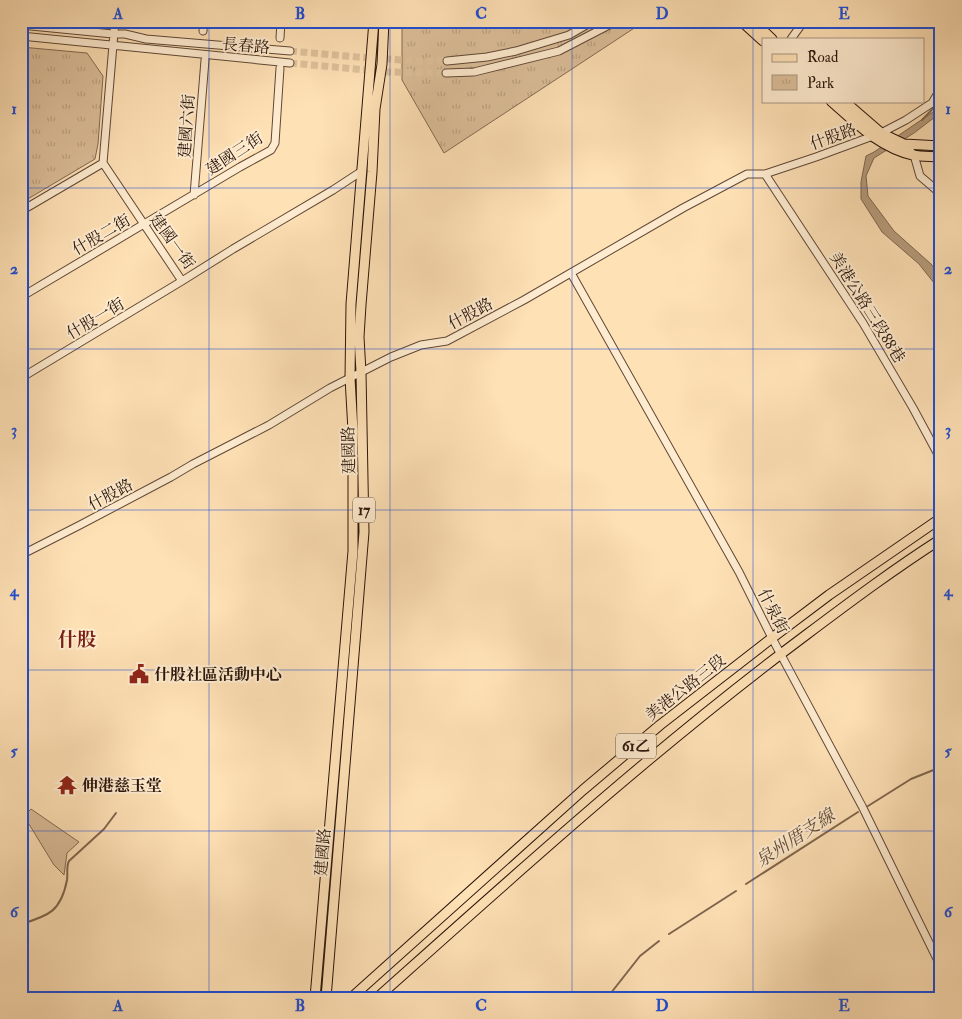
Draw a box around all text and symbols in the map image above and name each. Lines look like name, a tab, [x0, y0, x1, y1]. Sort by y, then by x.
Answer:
text: A	[112, 4, 124, 24]
text: B	[295, 4, 305, 24]
text: C	[475, 4, 487, 24]
text: D	[655, 4, 669, 24]
text: E	[838, 4, 850, 24]
street label: 長春路	[221, 34, 271, 58]
legend	[762, 38, 924, 102]
text: Road	[807, 48, 839, 67]
text: Park	[807, 74, 834, 93]
street label: 建國六街	[175, 93, 199, 159]
text: 1	[11, 99, 17, 119]
text: 1	[945, 99, 951, 119]
street label: 什股路	[807, 119, 859, 155]
street label: 建國三街	[202, 128, 267, 180]
street label: 什股二街	[69, 210, 134, 260]
street label: 建國一街	[145, 210, 199, 273]
street label: 美港公路三段88巷	[825, 248, 909, 367]
text: 2	[10, 259, 18, 279]
text: 2	[944, 259, 952, 279]
street label: 什股一街	[63, 294, 128, 344]
street label: 什股路	[445, 294, 496, 334]
text: 3	[11, 420, 17, 440]
text: 3	[945, 420, 951, 440]
street label: 建國路	[339, 426, 359, 474]
street label: 什股路	[85, 475, 136, 515]
road number: 17	[353, 498, 375, 522]
text: 4	[9, 581, 20, 601]
text: 4	[943, 581, 954, 601]
street label: 什泉街	[753, 586, 793, 637]
district label: 什股	[58, 628, 96, 652]
street label: 美港公路三段	[642, 650, 730, 725]
public building icon: 什股社區活動中心	[128, 663, 150, 685]
place label: 什股社區活動中心	[154, 665, 282, 685]
road number: 61乙	[616, 734, 656, 758]
text: 5	[10, 741, 18, 761]
text: 5	[944, 741, 952, 761]
temple icon: 伸港慈玉堂	[56, 774, 78, 796]
place label: 伸港慈玉堂	[82, 776, 162, 796]
water label: 泉州厝支線	[751, 803, 841, 873]
street label: 建國路	[311, 827, 335, 877]
text: 6	[10, 902, 20, 922]
text: 6	[944, 902, 954, 922]
text: A	[112, 996, 124, 1016]
text: B	[295, 996, 305, 1016]
text: C	[475, 996, 487, 1016]
text: D	[655, 996, 669, 1016]
text: E	[838, 996, 850, 1016]

